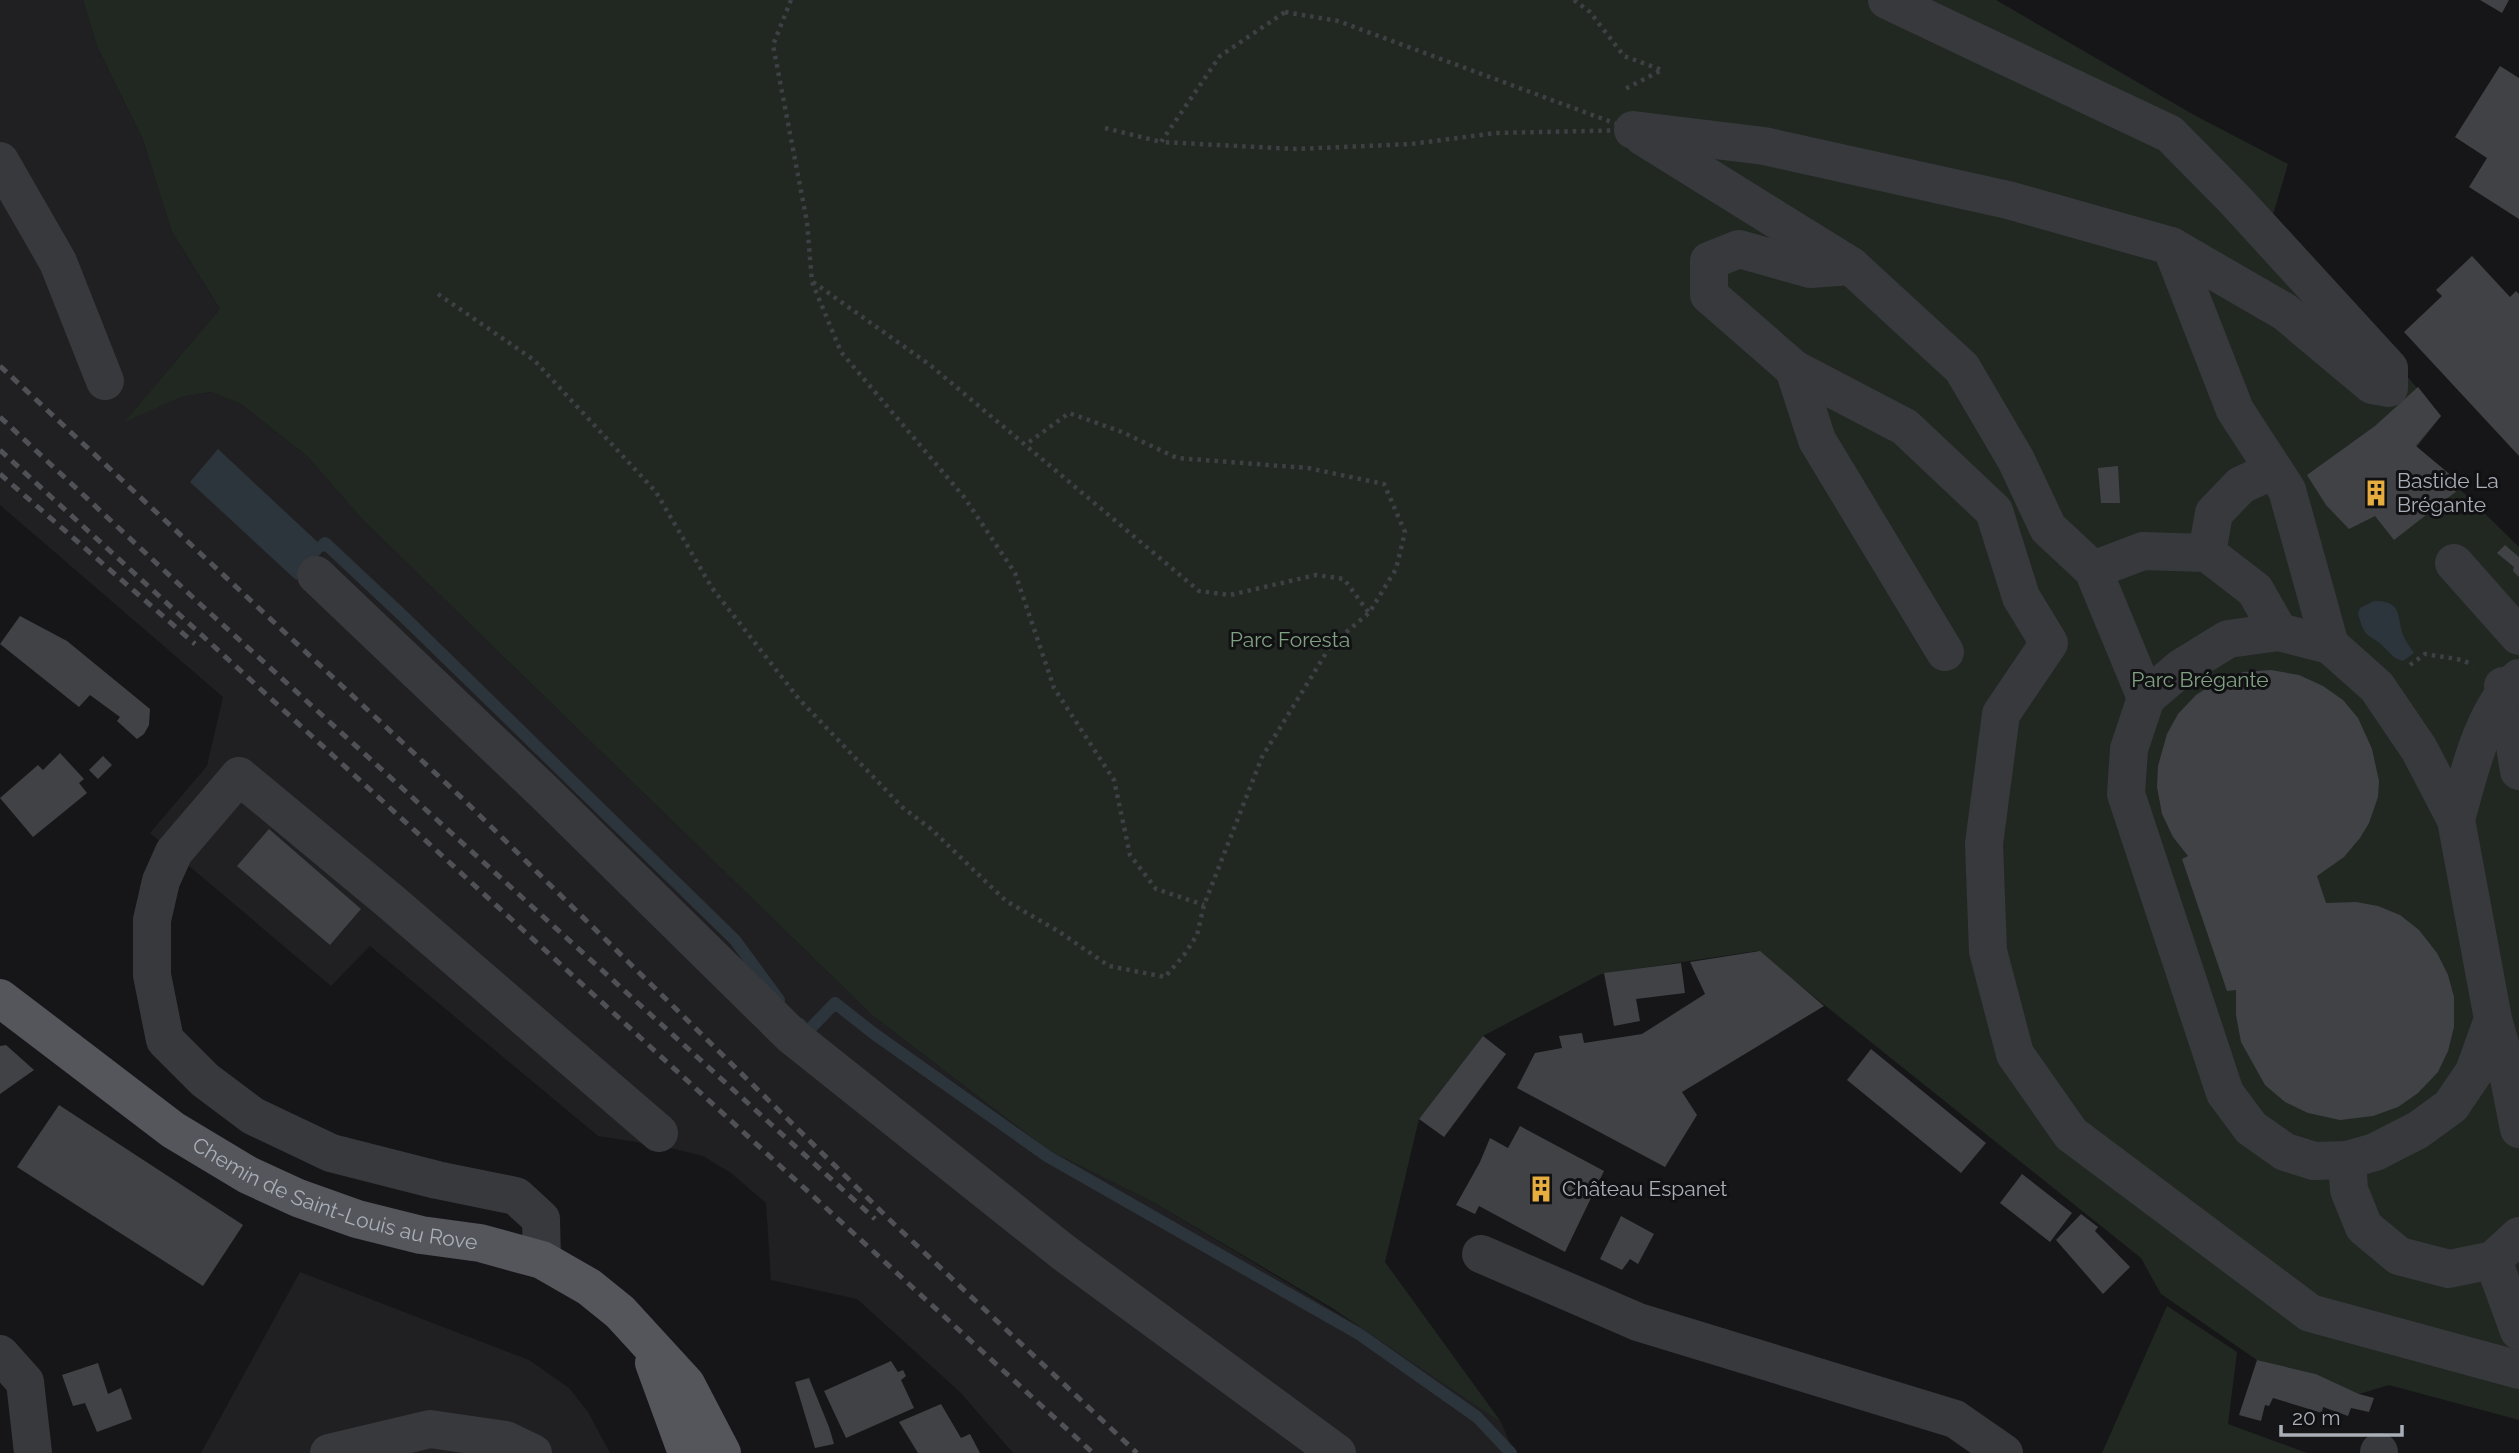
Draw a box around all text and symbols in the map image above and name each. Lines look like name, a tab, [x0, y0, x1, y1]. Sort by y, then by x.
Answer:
place label: Bastide La Brégante	[2397, 468, 2499, 517]
building icon: Bastide La Brégante	[2361, 478, 2391, 508]
park label: Parc Foresta	[1230, 627, 1350, 652]
park label: Parc Brégante	[2131, 667, 2269, 692]
street label: Chemin de Saint-Louis au Rove	[188, 1132, 479, 1255]
building icon: Château Espanet	[1526, 1174, 1556, 1204]
place label: Château Espanet	[1562, 1176, 1727, 1201]
scale bar	[2281, 1394, 2402, 1438]
text: 20 m	[2292, 1405, 2340, 1430]

